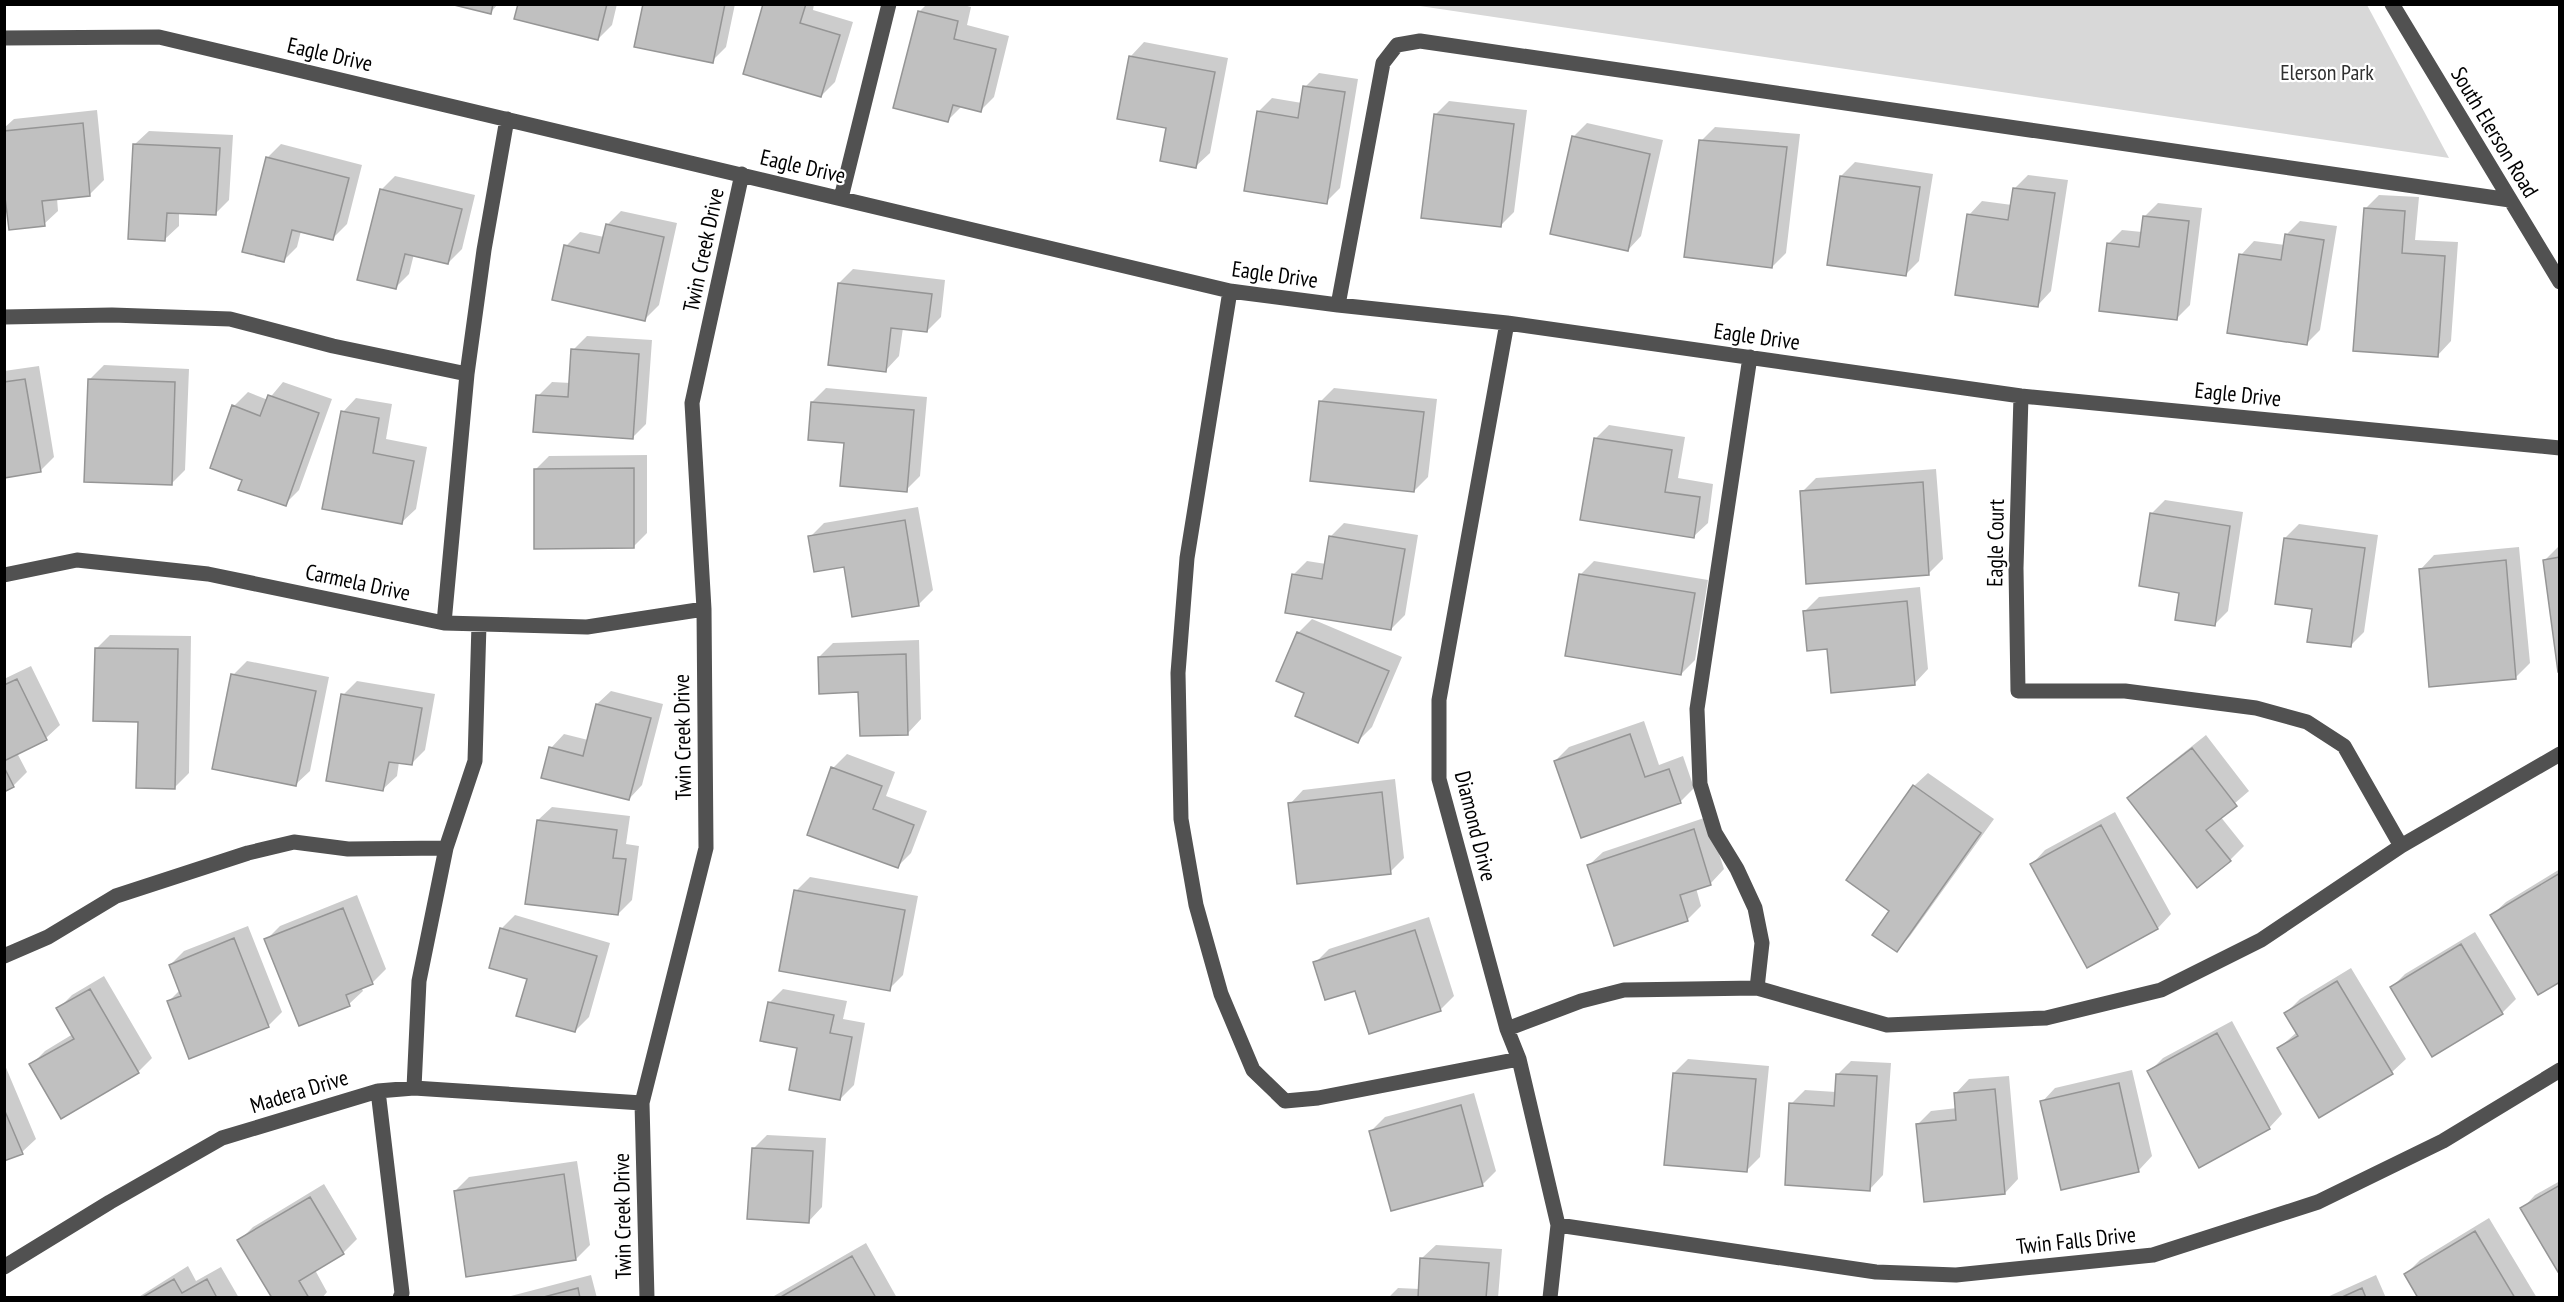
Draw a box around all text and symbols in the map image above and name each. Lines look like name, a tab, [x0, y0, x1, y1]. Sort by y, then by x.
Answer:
street label: Eagle Drive	[285, 31, 375, 77]
park label: Elerson Park	[2280, 58, 2374, 86]
street label: South Elerson Road	[2445, 62, 2545, 202]
street label: Eagle Drive	[758, 143, 848, 189]
street label: Twin Creek Drive	[676, 185, 730, 315]
street label: Eagle Drive	[1230, 254, 1320, 294]
street label: Eagle Drive	[1712, 316, 1802, 356]
street label: Eagle Drive	[2193, 376, 2283, 412]
street label: Eagle Court	[1980, 499, 2010, 587]
street label: Carmela Drive	[303, 557, 413, 607]
street label: Twin Creek Drive	[667, 674, 697, 800]
street label: Diamond Drive	[1449, 768, 1503, 884]
street label: Madera Drive	[247, 1063, 351, 1119]
street label: Twin Creek Drive	[607, 1153, 637, 1279]
street label: Twin Falls Drive	[2015, 1220, 2137, 1260]

